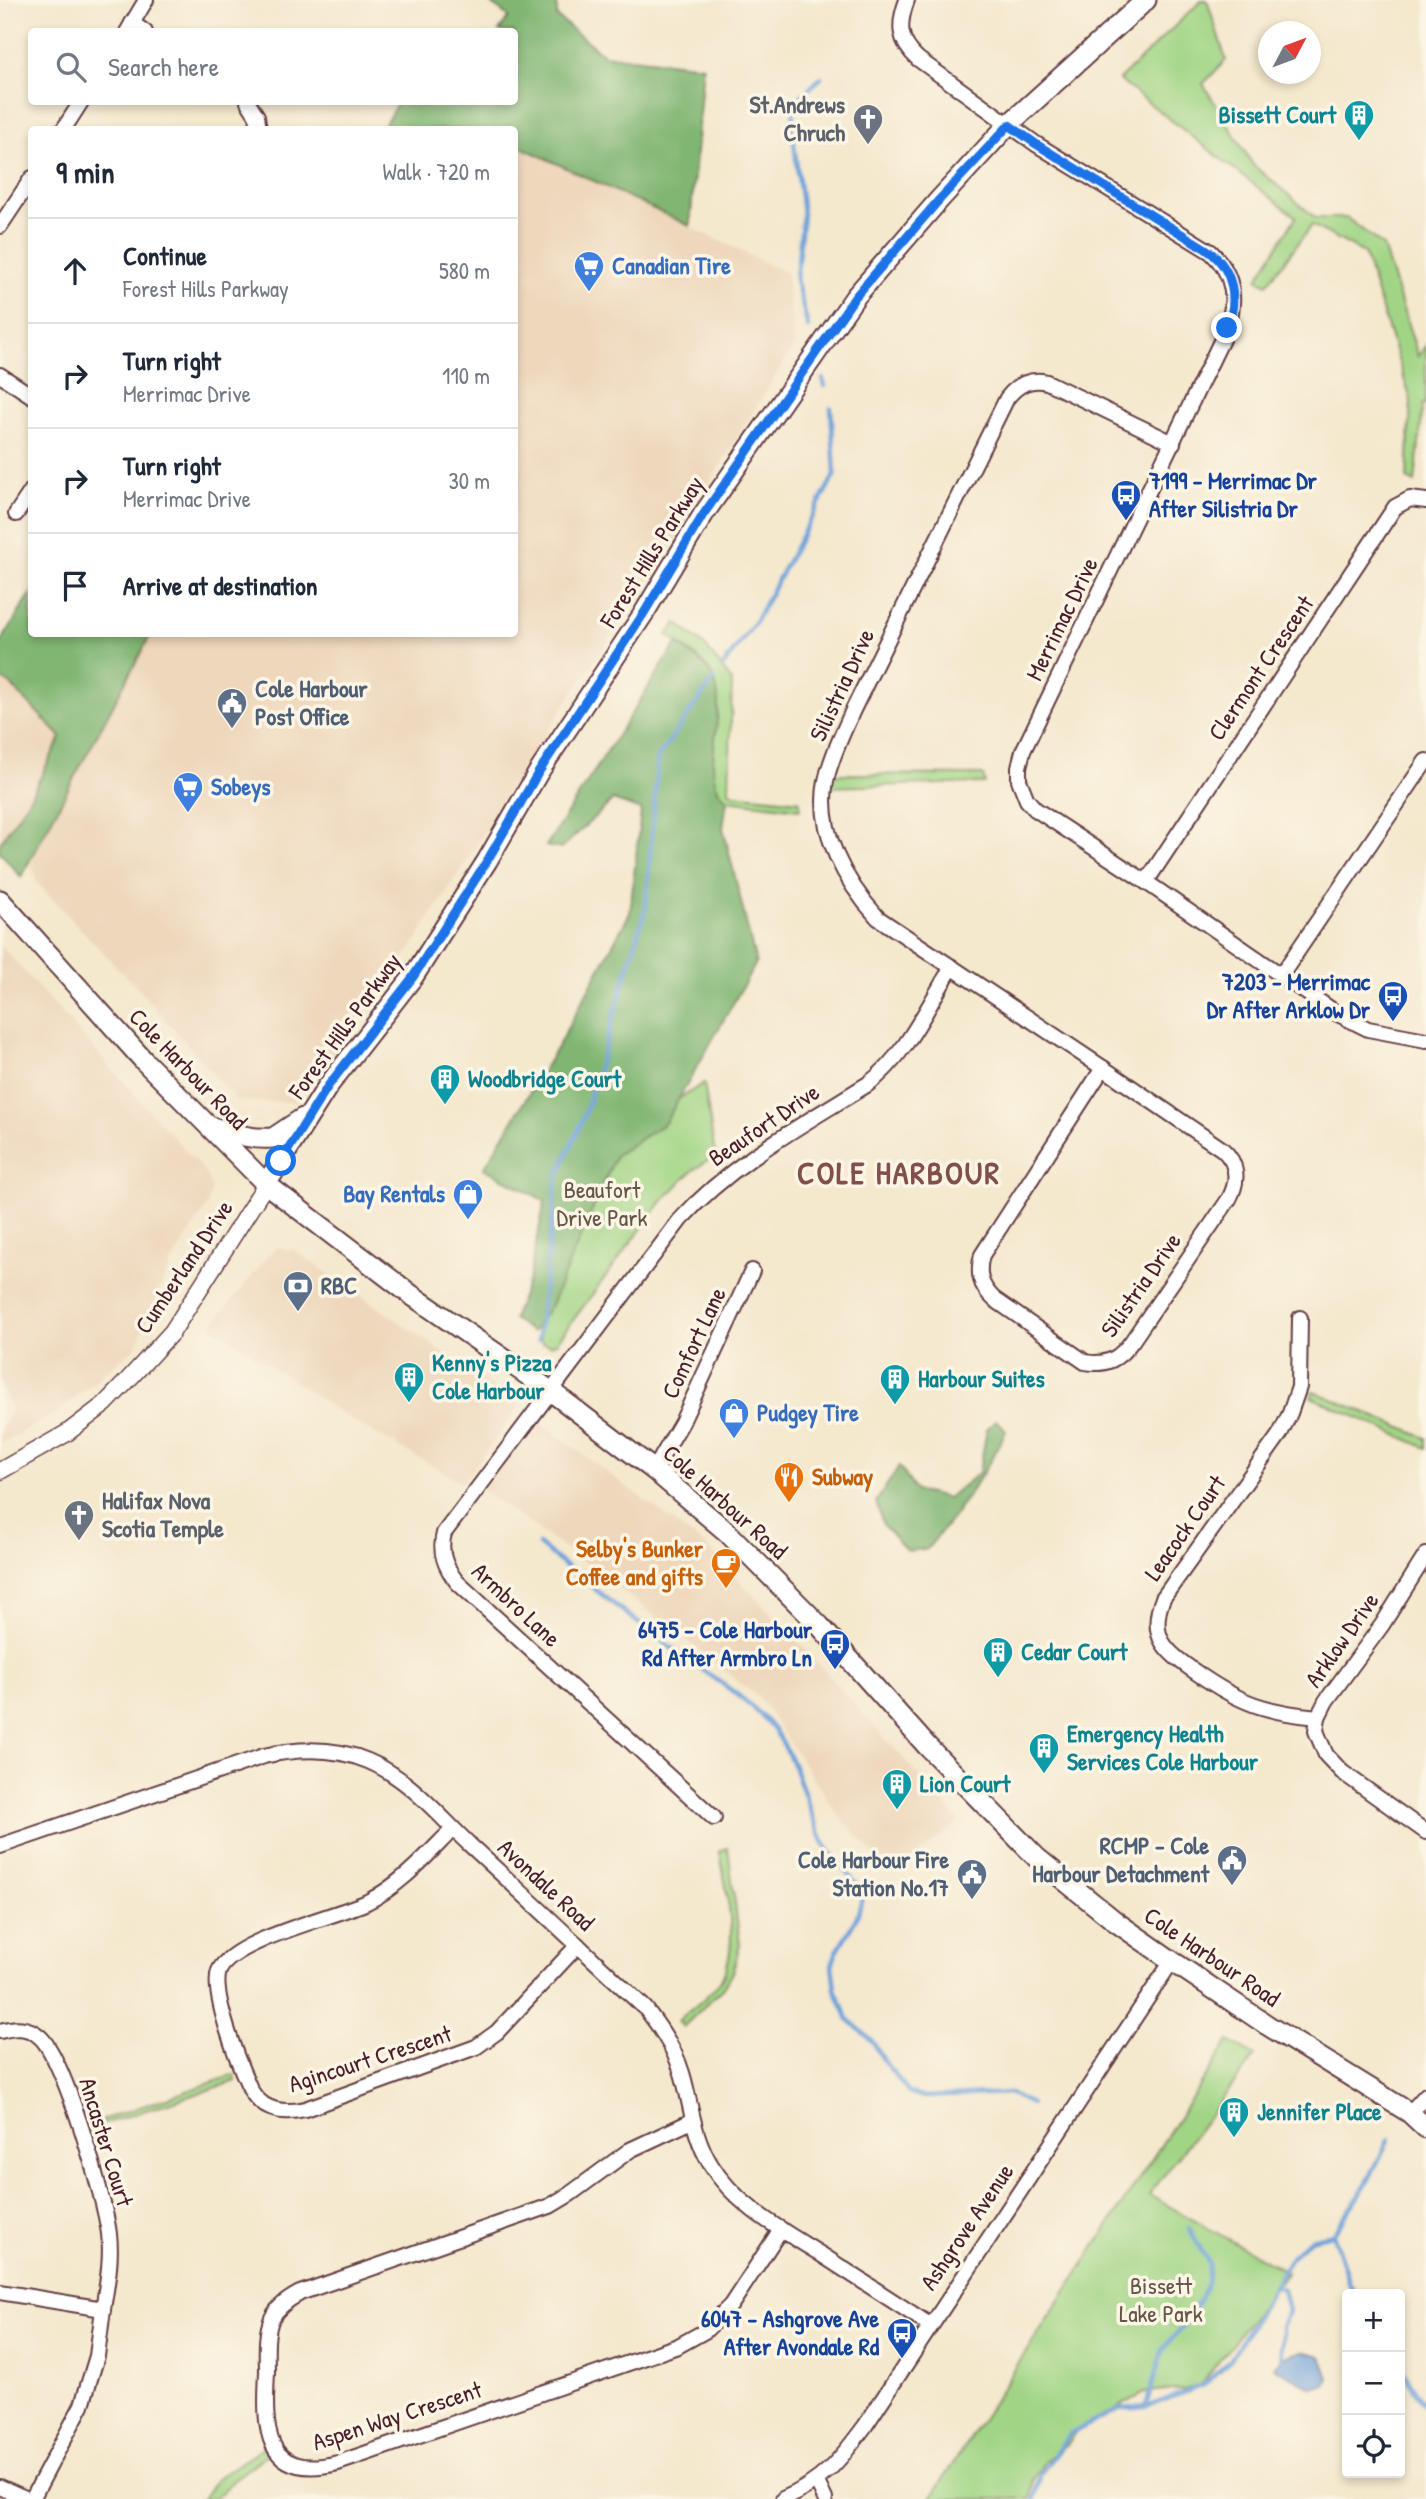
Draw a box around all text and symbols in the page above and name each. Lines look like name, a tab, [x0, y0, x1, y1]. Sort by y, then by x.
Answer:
north arrow	[1258, 21, 1321, 84]
search box	[28, 28, 518, 105]
icon: search	[52, 48, 90, 86]
text: Search here	[108, 49, 219, 84]
place label: St.Andrews Chruch	[750, 88, 845, 148]
place label: Bissett Court	[1218, 98, 1337, 130]
building icon: Bissett Court	[1342, 98, 1376, 142]
church icon: St.Andrews Chruch	[851, 102, 885, 146]
text: 9 min	[56, 152, 115, 192]
text: Walk · 720 m	[383, 156, 490, 187]
text: Continue	[123, 238, 207, 273]
supermarket icon: Canadian Tire	[572, 249, 606, 293]
place label: Canadian Tire	[612, 249, 731, 281]
icon: ahead	[56, 252, 94, 290]
text: 580 m	[439, 255, 490, 286]
text: Forest Hills Parkway	[123, 273, 289, 304]
route end	[1211, 312, 1242, 343]
text: Turn right	[123, 343, 221, 378]
icon: right	[56, 357, 94, 395]
text: 110 m	[442, 360, 490, 391]
text: Merrimac Drive	[123, 378, 251, 409]
text: Turn right	[123, 448, 221, 483]
icon: right	[56, 462, 94, 500]
place label: 7199 - Merrimac Dr After Silistria Dr	[1148, 464, 1318, 524]
text: 30 m	[448, 465, 490, 496]
street label: Forest Hills Parkway	[591, 470, 711, 634]
bus stop icon: 7199 - Merrimac Dr After Silistria Dr	[1109, 478, 1143, 522]
text: Merrimac Drive	[123, 483, 251, 514]
street label: Merrimac Drive	[1017, 551, 1105, 686]
icon: arrive	[56, 567, 94, 605]
text: Arrive at destination	[123, 568, 318, 603]
street label: Clermont Crescent	[1200, 588, 1321, 746]
street label: Silistria Drive	[801, 623, 881, 746]
place label: Cole Harbour Post Office	[255, 672, 368, 732]
public building icon: Cole Harbour Post Office	[215, 686, 249, 730]
supermarket icon: Sobeys	[171, 770, 205, 814]
place label: Sobeys	[211, 770, 271, 803]
street label: Forest Hills Parkway	[280, 946, 408, 1106]
place label: 7203 - Merrimac Dr After Arklow Dr	[1207, 965, 1371, 1025]
bus stop icon: 7203 - Merrimac Dr After Arklow Dr	[1376, 979, 1410, 1023]
street label: Cole Harbour Road	[123, 1001, 255, 1136]
building icon: Woodbridge Court	[428, 1062, 462, 1106]
place label: Woodbridge Court	[468, 1062, 622, 1095]
street label: Beaufort Drive	[702, 1075, 825, 1173]
route start	[265, 1145, 296, 1176]
district label: COLE HARBOUR	[797, 1151, 1001, 1194]
park label: Beaufort Drive Park	[557, 1173, 647, 1233]
place label: Bay Rentals	[343, 1177, 445, 1210]
shop icon: Bay Rentals	[451, 1177, 485, 1221]
street label: Cumberland Drive	[127, 1193, 240, 1339]
street label: Silistria Drive	[1093, 1226, 1188, 1343]
bank icon: RBC	[281, 1269, 315, 1313]
place label: RBC	[321, 1269, 357, 1301]
street label: Comfort Lane	[653, 1281, 733, 1403]
place label: Kenny's Pizza Cole Harbour	[432, 1346, 552, 1406]
building icon: Kenny's Pizza Cole Harbour	[392, 1360, 426, 1404]
building icon: Harbour Suites	[878, 1362, 912, 1406]
place label: Harbour Suites	[918, 1362, 1045, 1394]
shop icon: Pudgey Tire	[717, 1396, 751, 1440]
place label: Pudgey Tire	[757, 1396, 859, 1429]
street label: Cole Harbour Road	[656, 1437, 795, 1566]
restaurant icon: Subway	[772, 1460, 806, 1504]
place label: Subway	[812, 1460, 873, 1493]
street label: Leacock Court	[1136, 1468, 1233, 1586]
place label: Halifax Nova Scotia Temple	[102, 1484, 224, 1545]
church icon: Halifax Nova Scotia Temple	[62, 1498, 96, 1542]
place label: Selby's Bunker Coffee and gifts	[566, 1532, 704, 1593]
cafe icon: Selby's Bunker Coffee and gifts	[709, 1546, 743, 1590]
street label: Armbro Lane	[465, 1555, 568, 1654]
street label: Arklow Drive	[1297, 1585, 1386, 1693]
place label: 6475 - Cole Harbour Rd After Armbro Ln	[638, 1613, 813, 1673]
bus stop icon: 6475 - Cole Harbour Rd After Armbro Ln	[818, 1627, 852, 1671]
building icon: Cedar Court	[981, 1635, 1015, 1679]
place label: Cedar Court	[1021, 1635, 1128, 1667]
place label: Emergency Health Services Cole Harbour	[1067, 1717, 1259, 1777]
building icon: Emergency Health Services Cole Harbour	[1027, 1731, 1061, 1775]
building icon: Lion Court	[880, 1767, 914, 1811]
place label: Lion Court	[920, 1767, 1011, 1799]
place label: RCMP - Cole Harbour Detachment	[1032, 1829, 1210, 1889]
street label: Avondale Road	[491, 1831, 602, 1937]
place label: Cole Harbour Fire Station No.17	[798, 1843, 949, 1903]
public building icon: RCMP - Cole Harbour Detachment	[1215, 1843, 1249, 1887]
public building icon: Cole Harbour Fire Station No.17	[955, 1857, 989, 1901]
street label: Cole Harbour Road	[1138, 1899, 1287, 2013]
street label: Agincourt Crescent	[284, 2016, 456, 2099]
street label: Ancaster Court	[72, 2073, 142, 2211]
building icon: Jennifer Place	[1217, 2095, 1251, 2139]
place label: Jennifer Place	[1257, 2095, 1382, 2127]
street label: Ashgrove Avenue	[912, 2157, 1021, 2296]
park label: Bissett Lake Park	[1119, 2269, 1203, 2329]
map controls	[1342, 2289, 1405, 2478]
button: +	[1342, 2289, 1405, 2352]
place label: 6047 - Ashgrove Ave After Avondale Rd	[701, 2302, 880, 2362]
bus stop icon: 6047 - Ashgrove Ave After Avondale Rd	[885, 2316, 919, 2360]
button: −	[1342, 2352, 1405, 2415]
street label: Aspen Way Crescent	[308, 2372, 486, 2457]
button: locate	[1342, 2415, 1405, 2478]

